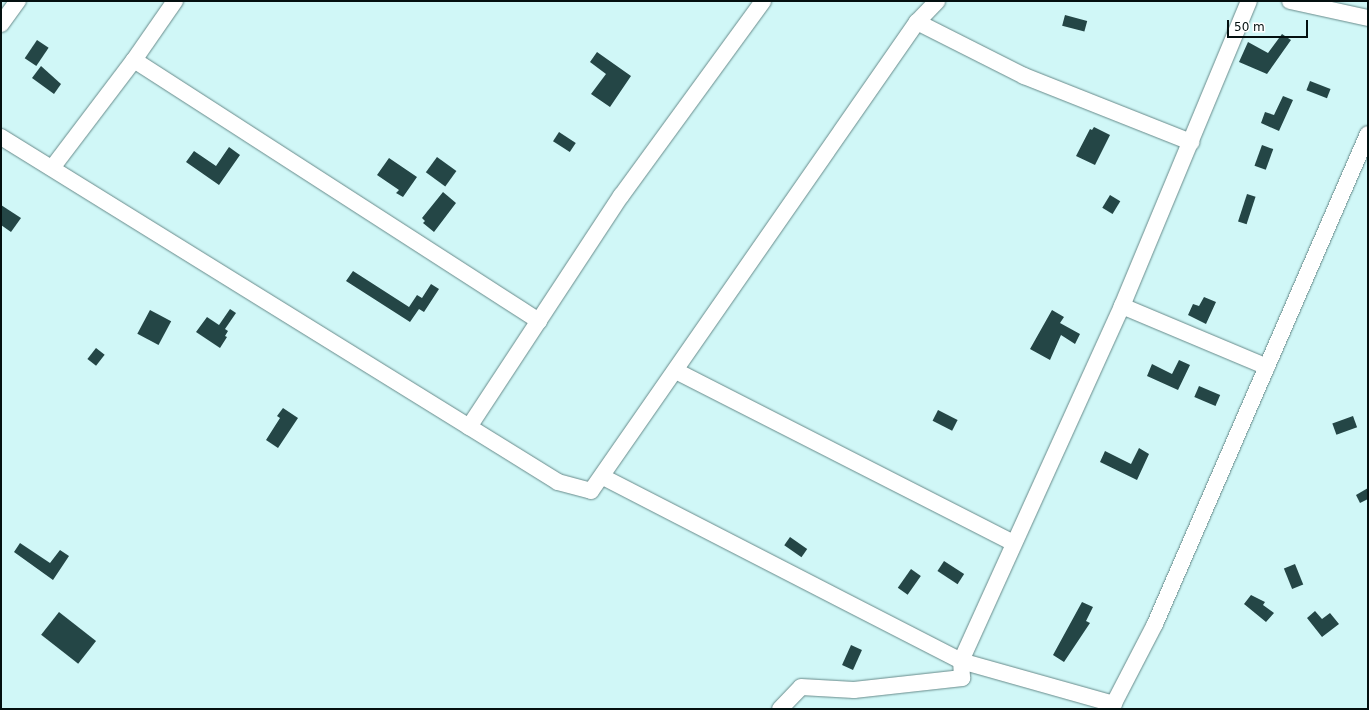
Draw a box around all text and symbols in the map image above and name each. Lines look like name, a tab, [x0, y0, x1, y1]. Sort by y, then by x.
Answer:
scale bar	[1229, 12, 1310, 38]
text: 50 m	[1234, 20, 1265, 34]

